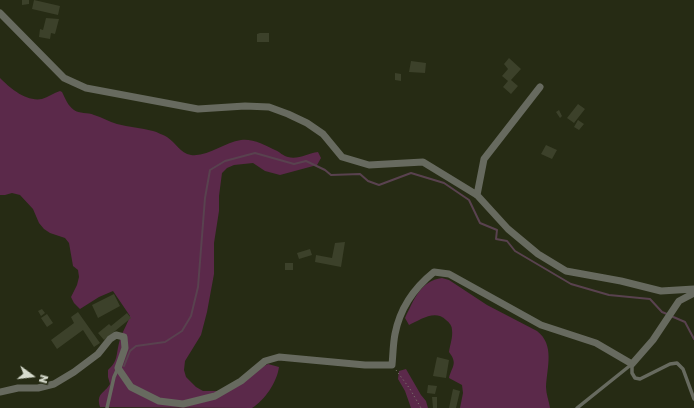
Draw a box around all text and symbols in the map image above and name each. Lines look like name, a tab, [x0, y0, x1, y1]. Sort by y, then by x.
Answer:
north arrow	[12, 356, 52, 396]
text: N	[37, 374, 51, 385]

